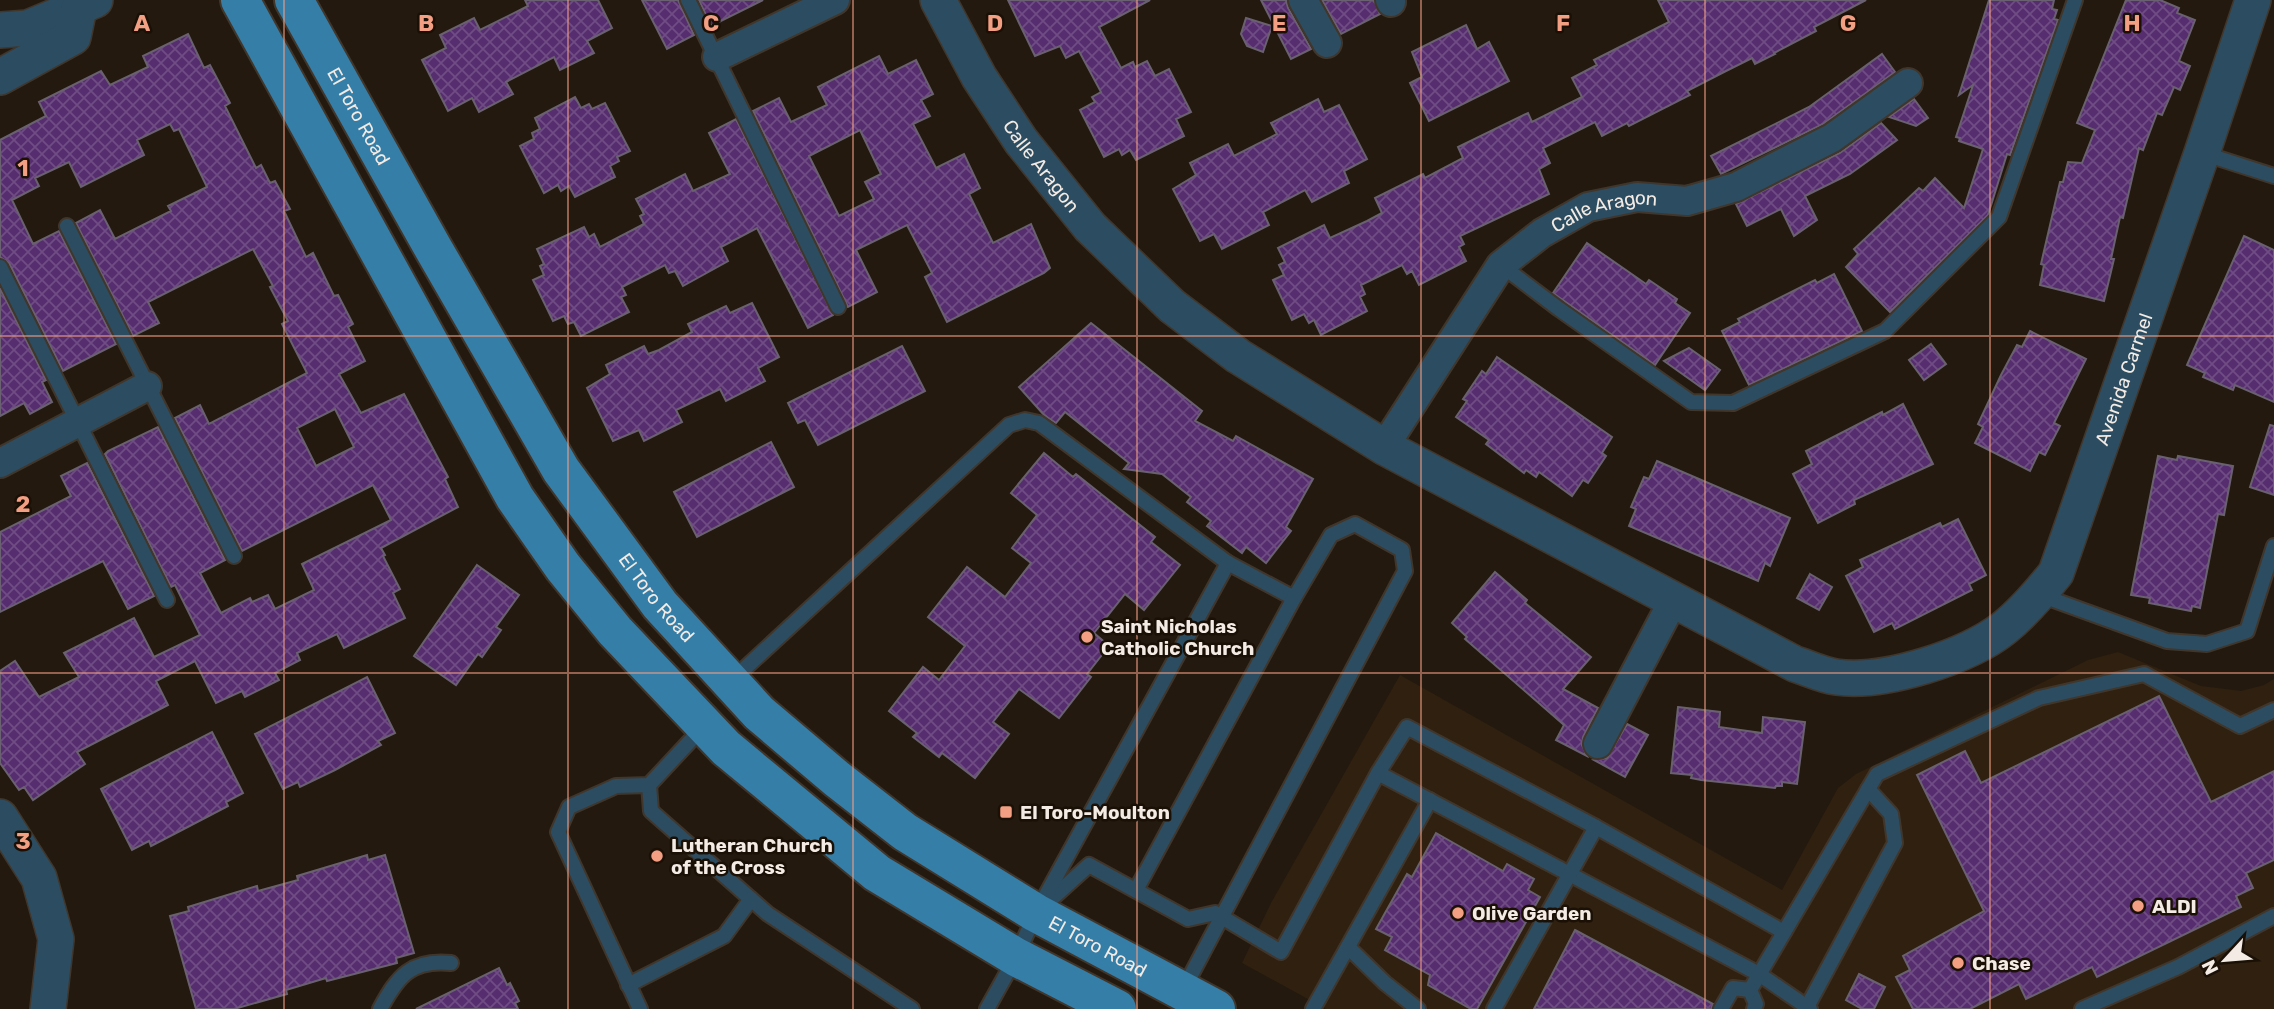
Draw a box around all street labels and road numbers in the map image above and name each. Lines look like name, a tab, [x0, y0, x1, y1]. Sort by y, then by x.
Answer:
street label: El Toro Road	[322, 64, 395, 169]
street label: Calle Aragon	[998, 115, 1085, 217]
street label: Calle Aragon	[1547, 186, 1658, 238]
street label: Avenida Carmel	[2090, 310, 2157, 448]
street label: El Toro Road	[614, 548, 699, 647]
street label: El Toro Road	[1045, 911, 1151, 982]

